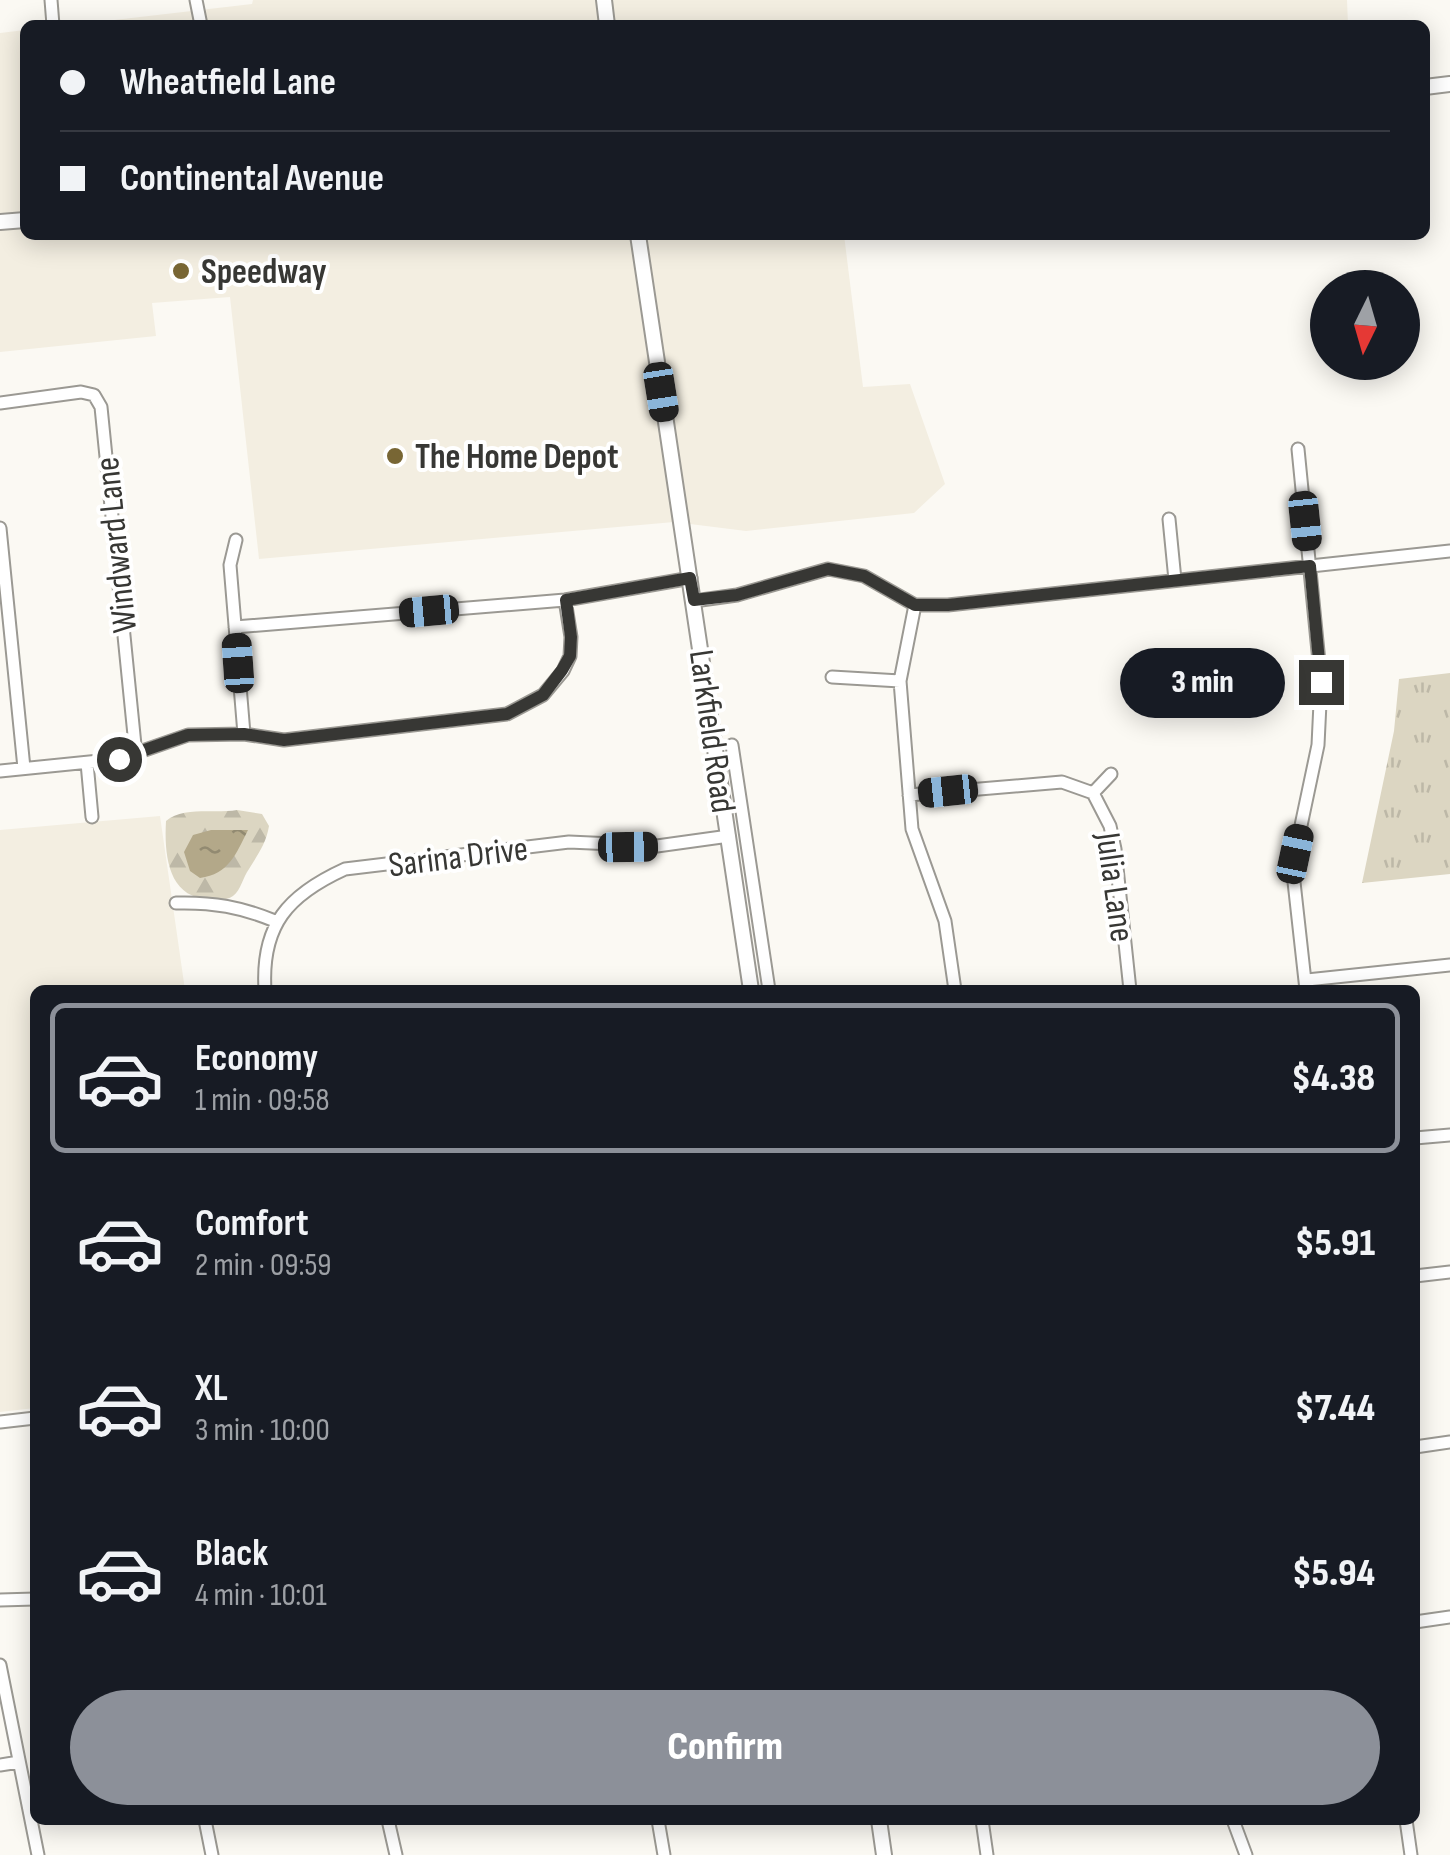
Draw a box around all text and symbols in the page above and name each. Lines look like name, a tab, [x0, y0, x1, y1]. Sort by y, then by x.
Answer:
text: Wheatfield Lane	[120, 60, 336, 105]
text: Continental Avenue	[120, 156, 384, 201]
place label: Speedway	[201, 251, 327, 294]
marker: Speedway	[170, 260, 192, 282]
north arrow	[1310, 270, 1420, 380]
map controls	[1310, 270, 1420, 380]
car	[641, 360, 681, 424]
place label: The Home Depot	[415, 436, 619, 479]
marker: The Home Depot	[384, 445, 406, 467]
street label: Windward Lane	[86, 455, 147, 635]
car	[1287, 490, 1323, 552]
car	[398, 593, 460, 629]
car	[221, 632, 255, 694]
street label: Larkfield Road	[679, 647, 744, 815]
callout: 3 min	[1121, 647, 1286, 717]
route end	[1299, 660, 1344, 705]
text: 3 min	[1171, 663, 1234, 702]
route start	[97, 737, 142, 782]
car	[917, 773, 979, 809]
car	[1274, 822, 1316, 886]
street label: Sarina Drive	[386, 828, 530, 887]
street label: Julia Lane	[1085, 829, 1143, 945]
car	[598, 831, 658, 863]
icon: car	[75, 1033, 165, 1123]
text: Economy	[195, 1036, 318, 1081]
text: $4.38	[1291, 1056, 1375, 1101]
text: 1 min · 09:58	[195, 1081, 329, 1120]
icon: car	[75, 1198, 165, 1288]
text: Comfort	[195, 1201, 309, 1246]
text: $5.91	[1295, 1221, 1375, 1266]
text: 2 min · 09:59	[195, 1246, 332, 1285]
icon: car	[75, 1363, 165, 1453]
text: XL	[195, 1366, 228, 1411]
text: $7.44	[1295, 1386, 1375, 1431]
text: 3 min · 10:00	[195, 1411, 330, 1450]
icon: car	[75, 1528, 165, 1618]
text: Black	[195, 1531, 268, 1576]
text: $5.94	[1292, 1551, 1375, 1596]
text: 4 min · 10:01	[195, 1576, 327, 1615]
button: Confirm	[70, 1690, 1380, 1805]

